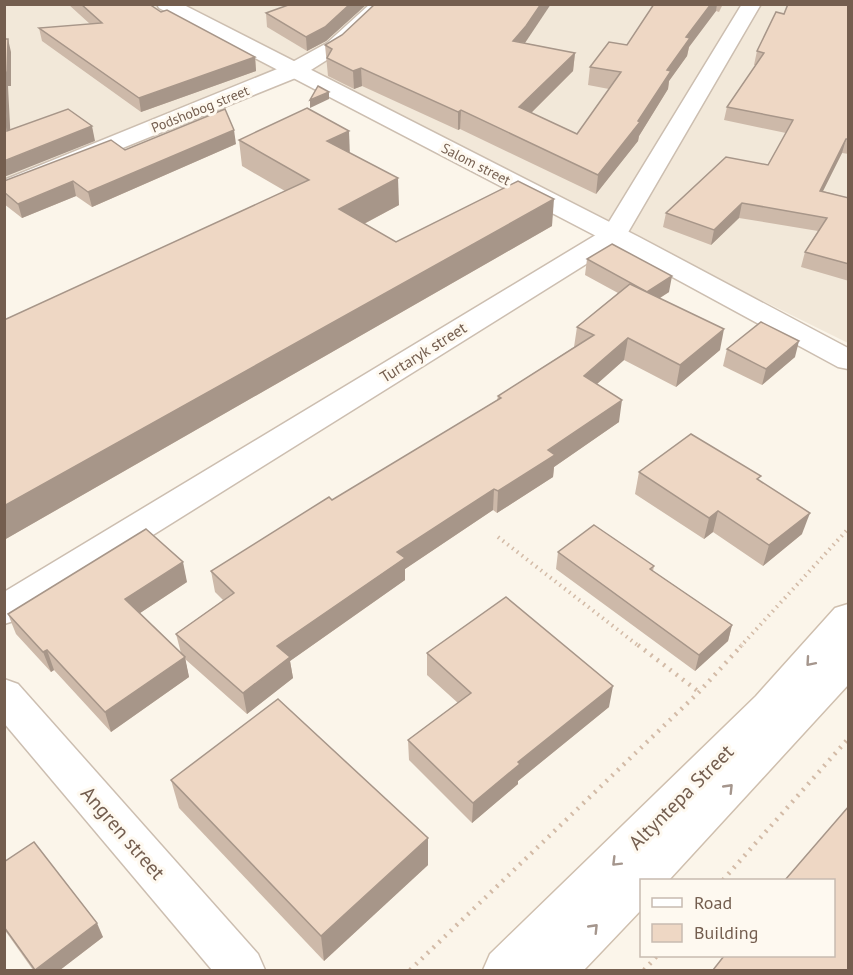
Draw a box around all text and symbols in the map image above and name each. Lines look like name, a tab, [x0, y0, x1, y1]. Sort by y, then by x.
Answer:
street label: Podshobog street	[148, 81, 252, 137]
street label: Salom street	[438, 139, 514, 189]
street label: Turtaryk street	[376, 317, 471, 387]
one-way arrow	[806, 655, 817, 666]
street label: Altyntepa Street	[623, 739, 739, 855]
street label: Angren street	[75, 781, 171, 885]
one-way arrow	[722, 784, 733, 794]
one-way arrow	[612, 854, 623, 865]
legend	[640, 879, 835, 957]
text: Road	[694, 891, 732, 914]
text: Building	[694, 921, 758, 944]
one-way arrow	[586, 925, 597, 936]

